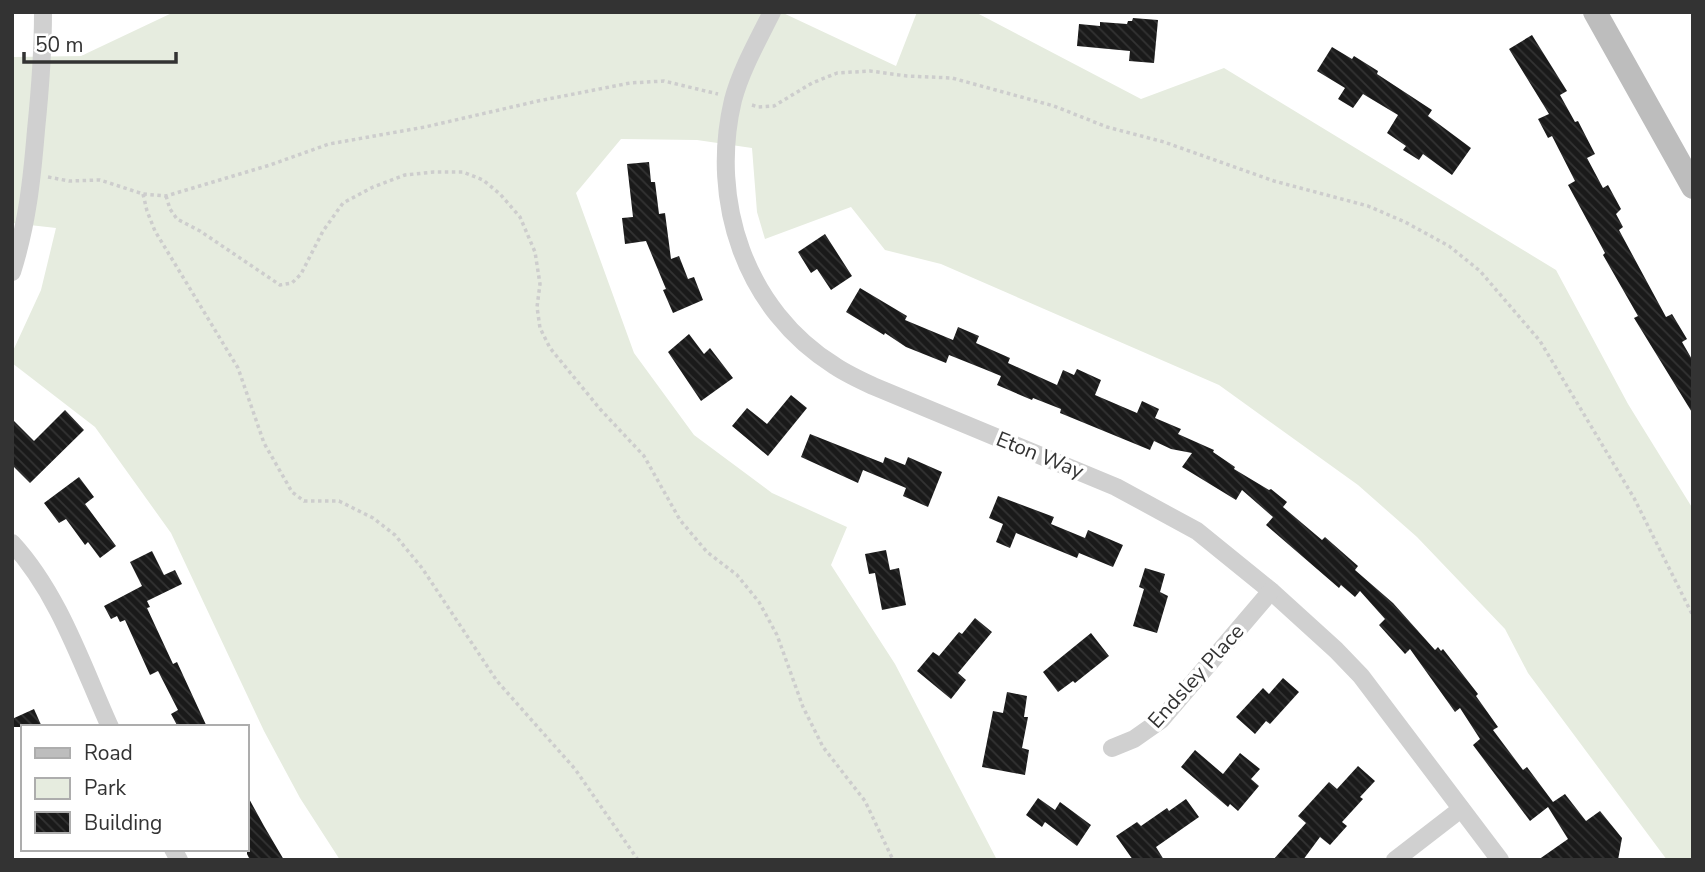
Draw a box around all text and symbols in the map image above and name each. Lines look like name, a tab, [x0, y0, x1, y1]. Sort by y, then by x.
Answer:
scale bar	[24, 21, 177, 65]
text: 50 m	[35, 31, 84, 59]
street label: Eton Way	[992, 425, 1088, 485]
street label: Endsley Place	[1142, 618, 1250, 734]
legend	[21, 725, 248, 851]
text: Road	[84, 739, 133, 767]
text: Park	[84, 774, 126, 802]
text: Building	[84, 809, 162, 837]

